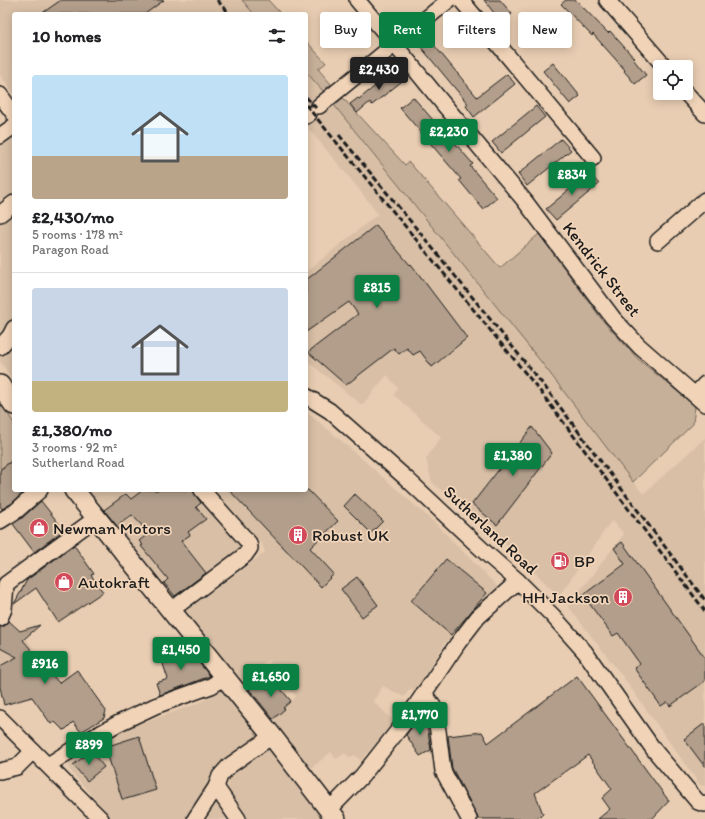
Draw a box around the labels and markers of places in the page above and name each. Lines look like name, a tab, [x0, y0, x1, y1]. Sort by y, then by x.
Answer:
pin: £2,430	[346, 57, 412, 91]
pin: £2,230	[416, 119, 482, 153]
pin: £834	[548, 162, 596, 196]
pin: £815	[353, 275, 401, 309]
pin: £1,380	[480, 443, 546, 477]
shop icon: Newman Motors	[28, 517, 50, 539]
place label: Newman Motors	[53, 518, 171, 538]
building icon: Robust UK	[287, 524, 309, 546]
place label: Robust UK	[312, 525, 389, 545]
fuel station icon: BP	[549, 550, 571, 572]
place label: BP	[574, 551, 595, 571]
shop icon: Autokraft	[53, 571, 75, 593]
place label: Autokraft	[78, 572, 150, 592]
building icon: HH Jackson	[612, 586, 634, 608]
place label: HH Jackson	[522, 587, 609, 607]
pin: £1,450	[148, 637, 214, 671]
pin: £916	[21, 651, 69, 685]
pin: £1,650	[238, 664, 304, 698]
pin: £1,770	[387, 702, 453, 736]
pin: £899	[65, 732, 113, 766]

